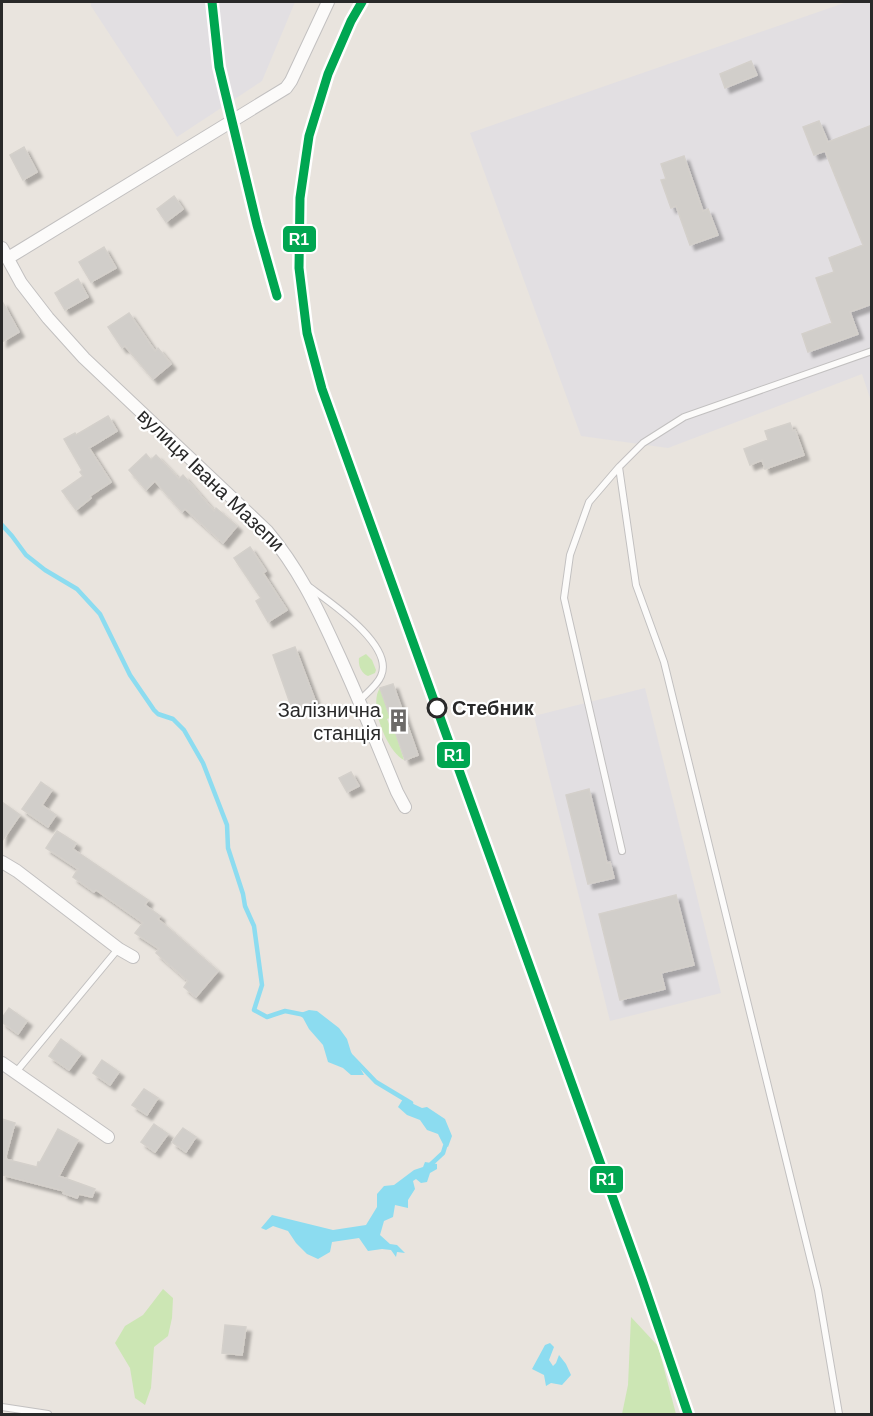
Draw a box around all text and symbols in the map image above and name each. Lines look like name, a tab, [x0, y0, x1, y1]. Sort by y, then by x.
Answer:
line badge: R1	[282, 225, 317, 253]
text: R1	[289, 231, 309, 248]
street label: вулиця Івана Мазепи	[133, 404, 289, 556]
place label: Стебник	[452, 697, 535, 719]
marker: Стебник	[427, 698, 447, 718]
place label: Залізнична станція	[278, 699, 382, 744]
building icon: Залізнична станція	[386, 708, 412, 734]
line badge: R1	[436, 741, 471, 769]
text: R1	[444, 747, 464, 764]
line badge: R1	[589, 1165, 624, 1194]
text: R1	[596, 1171, 616, 1188]

